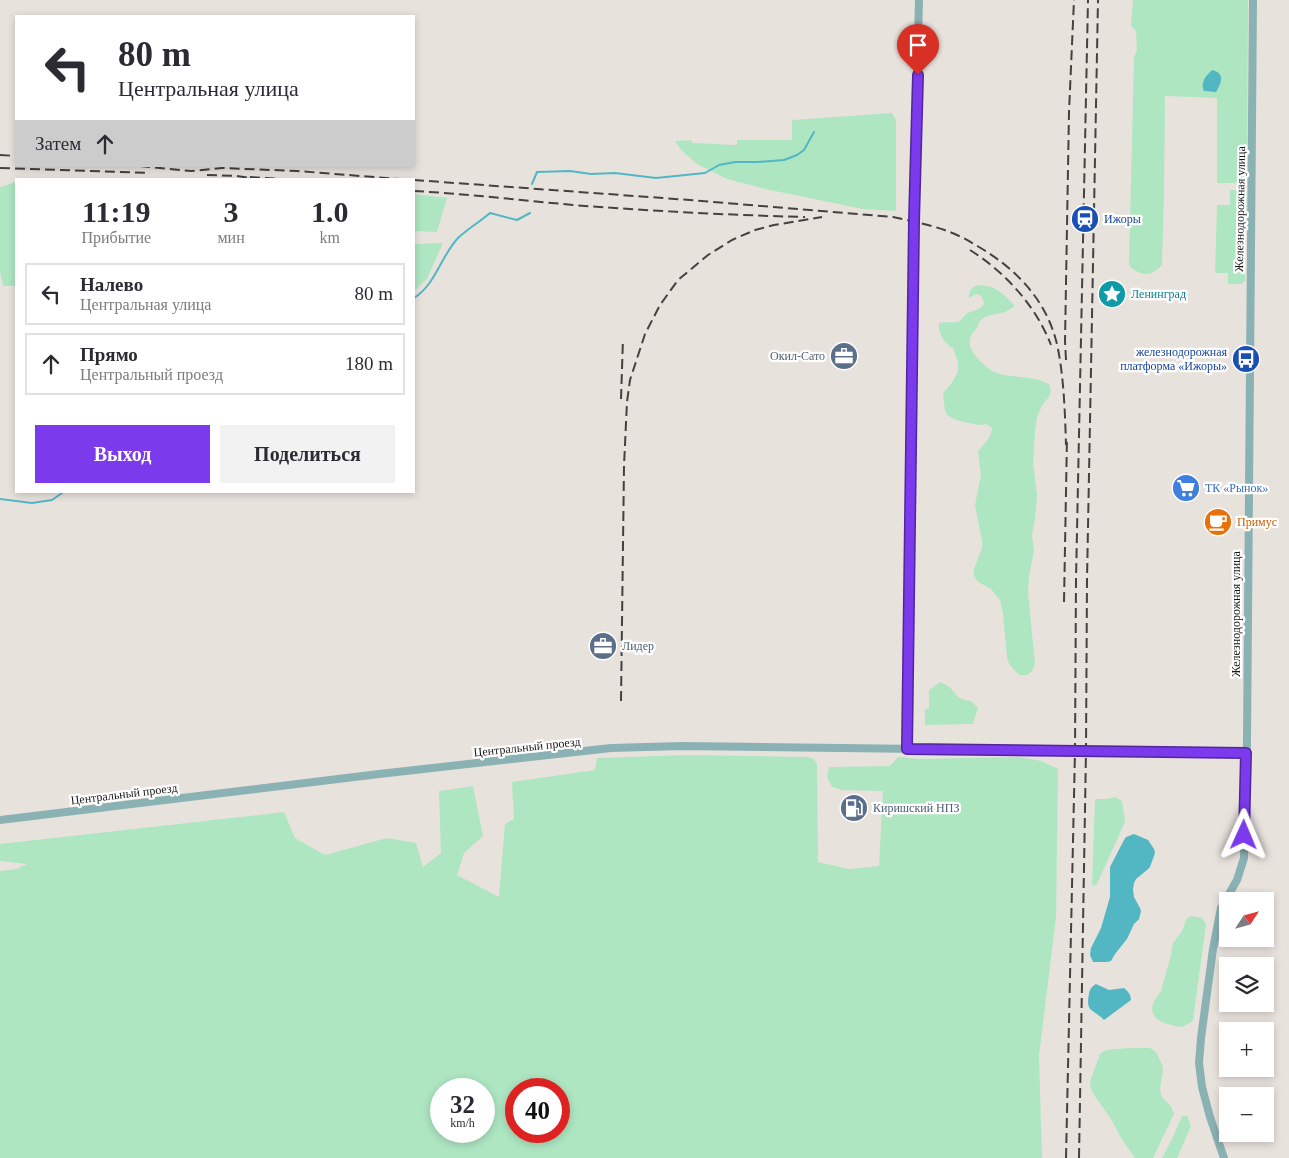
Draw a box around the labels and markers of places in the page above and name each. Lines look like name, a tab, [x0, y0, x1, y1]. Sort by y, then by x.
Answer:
pin	[897, 24, 939, 75]
station icon: Ижоры	[1070, 204, 1100, 234]
place label: Ижоры	[1104, 212, 1141, 226]
place icon: Ленинград	[1097, 279, 1127, 309]
place label: Ленинград	[1131, 287, 1186, 301]
office icon: Окил-Сато	[829, 341, 859, 371]
bus stop icon: железнодорожная платформа «Ижоры»	[1231, 344, 1261, 374]
place label: железнодорожная платформа «Ижоры»	[1120, 345, 1227, 373]
place label: Окил-Сато	[770, 349, 825, 363]
supermarket icon: ТК «Рынок»	[1171, 473, 1201, 503]
place label: ТК «Рынок»	[1205, 481, 1268, 495]
cafe icon: Примус	[1203, 507, 1233, 537]
place label: Примус	[1237, 515, 1277, 529]
office icon: Лидер	[588, 631, 618, 661]
place label: Лидер	[622, 639, 654, 653]
fuel station icon: Киришский НПЗ	[839, 793, 869, 823]
place label: Киришский НПЗ	[873, 801, 959, 815]

